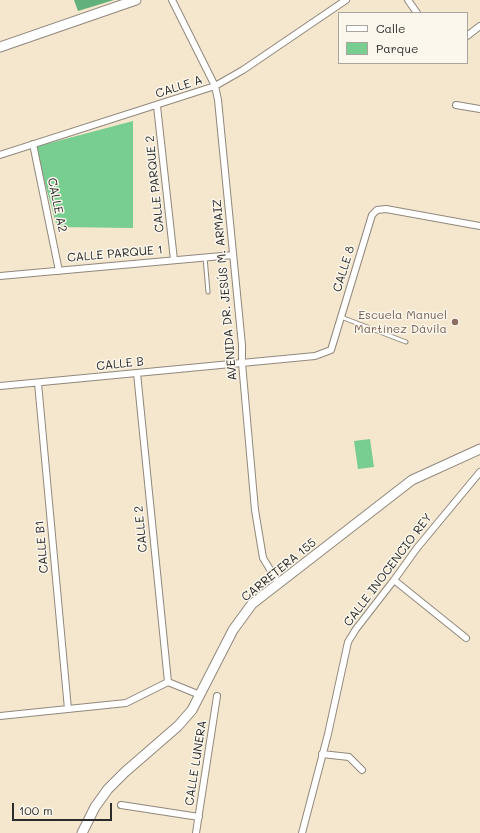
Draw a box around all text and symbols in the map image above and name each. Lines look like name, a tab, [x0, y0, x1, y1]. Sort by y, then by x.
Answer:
legend	[338, 12, 468, 64]
text: Calle	[376, 20, 406, 36]
text: Parque	[376, 40, 419, 56]
street label: CALLE A	[154, 73, 204, 101]
street label: CALLE PARQUE 2	[143, 135, 167, 233]
street label: CALLE A2	[44, 177, 70, 233]
street label: AVENIDA DR. JESÚS M. ARMAIZ	[210, 199, 240, 381]
street label: CALLE PARQUE 1	[67, 243, 163, 265]
street label: CALLE 8	[330, 244, 358, 294]
place label: Escuela Manuel Martínez Dávila	[354, 308, 447, 336]
marker: Escuela Manuel Martínez Dávila	[450, 317, 460, 327]
street label: CALLE B	[96, 354, 144, 374]
street label: CALLE 2	[131, 505, 151, 553]
street label: CALLE INOCENCIO REY	[341, 511, 435, 629]
street label: CALLE B1	[33, 520, 51, 574]
street label: CARRETERA 155	[239, 535, 319, 605]
street label: CALLE LUNERA	[182, 719, 210, 807]
scale bar	[14, 795, 114, 821]
text: 100 m	[19, 802, 53, 818]

